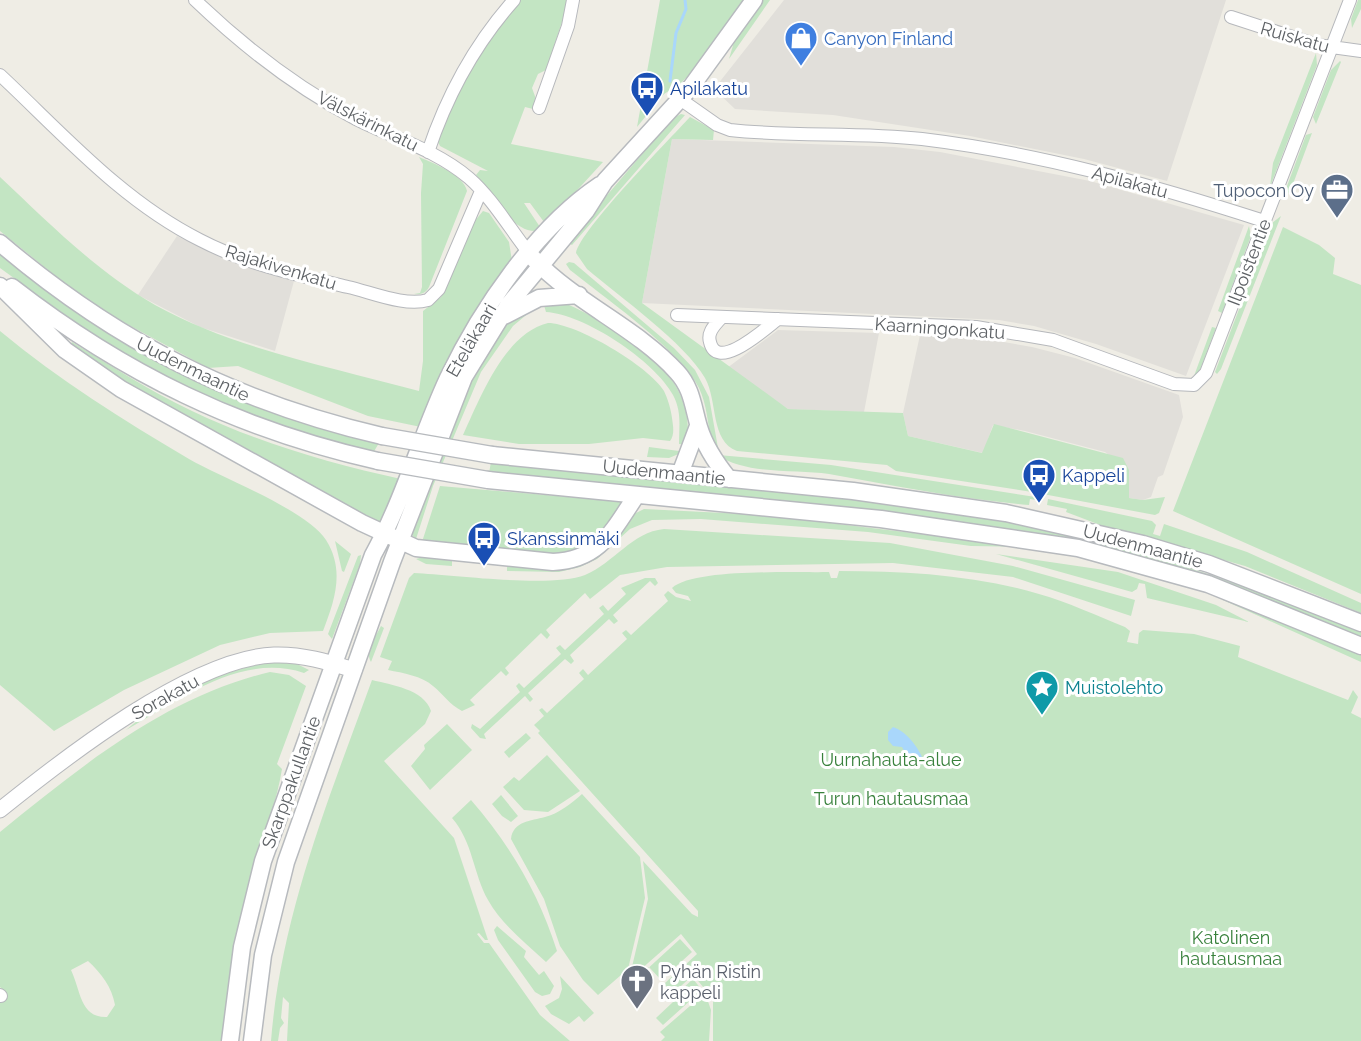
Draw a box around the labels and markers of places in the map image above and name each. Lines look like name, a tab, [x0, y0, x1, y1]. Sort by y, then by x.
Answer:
shop icon: Canyon Finland	[783, 20, 819, 67]
place label: Canyon Finland	[824, 28, 953, 49]
bus stop icon: Apilakatu	[629, 70, 665, 117]
place label: Apilakatu	[670, 78, 748, 99]
office icon: Tupocon Oy	[1319, 172, 1355, 219]
place label: Tupocon Oy	[1213, 180, 1314, 201]
bus stop icon: Kappeli	[1021, 457, 1057, 504]
place label: Kappeli	[1062, 465, 1125, 486]
bus stop icon: Skanssinmäki	[466, 520, 502, 567]
place label: Skanssinmäki	[507, 528, 619, 549]
place icon: Muistolehto	[1024, 669, 1060, 716]
place label: Muistolehto	[1065, 677, 1163, 698]
place label: Pyhän Ristin kappeli	[660, 961, 761, 1003]
church icon: Pyhän Ristin kappeli	[619, 963, 655, 1010]

